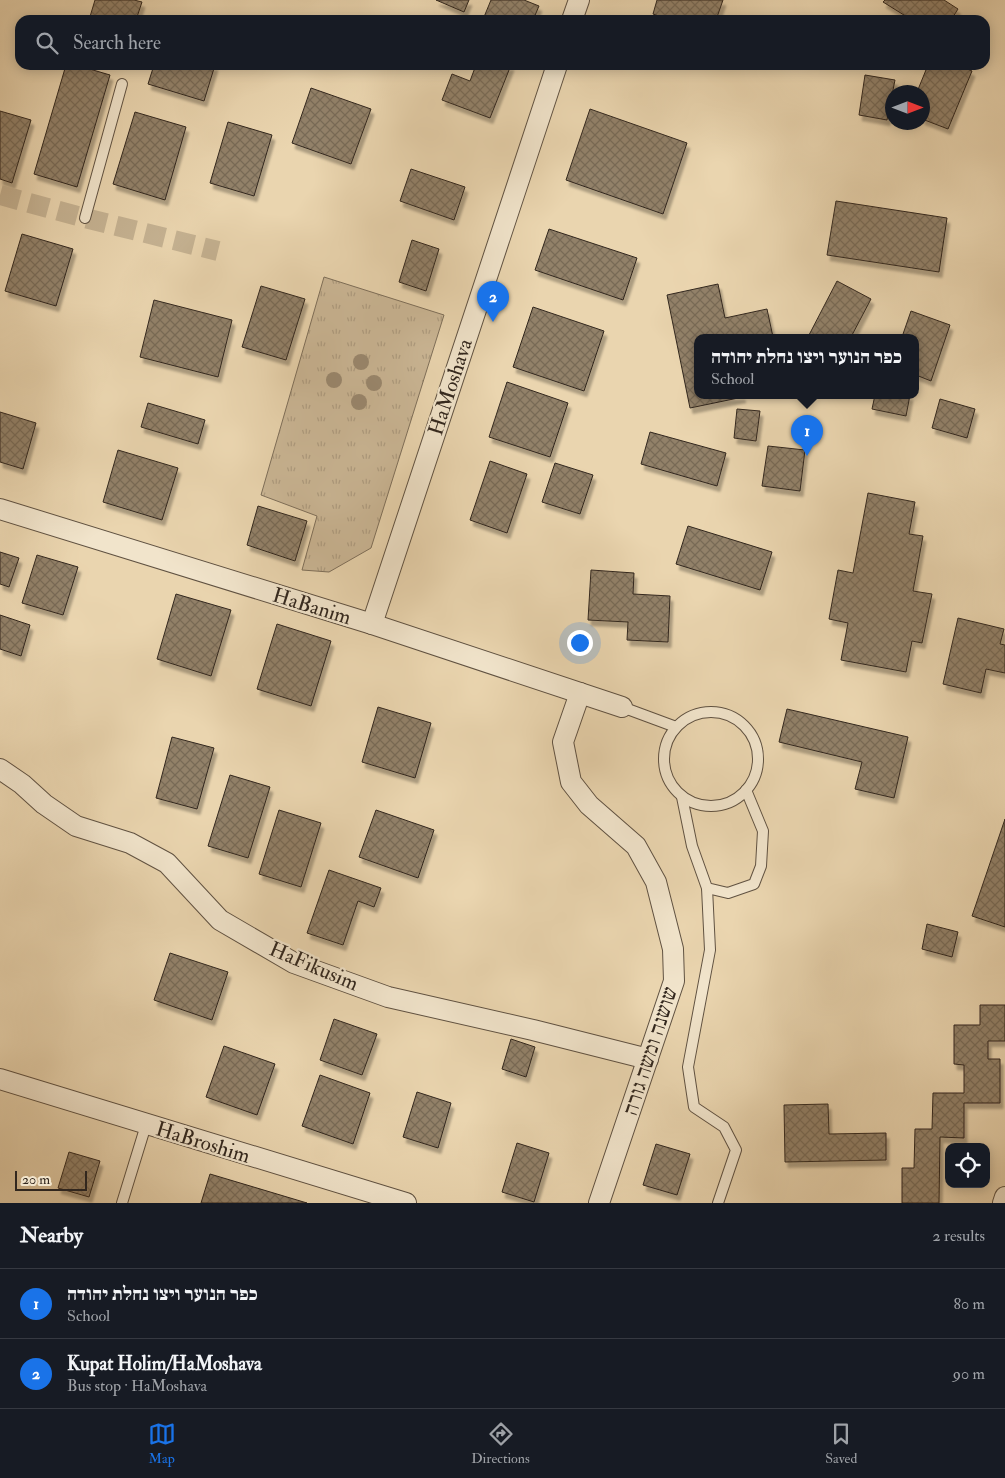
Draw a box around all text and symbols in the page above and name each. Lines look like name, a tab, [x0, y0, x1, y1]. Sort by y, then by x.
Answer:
search box	[15, 15, 990, 70]
icon: search	[33, 29, 61, 57]
text: Search here	[73, 31, 161, 55]
north arrow	[885, 85, 930, 130]
pin: 2	[477, 281, 509, 322]
popup	[694, 334, 919, 399]
street label: HaMoshava	[422, 335, 479, 439]
text: כפר הנוער ויצו נחלת יהודה	[711, 345, 902, 369]
text: School	[711, 369, 754, 389]
pin: 1	[791, 415, 823, 456]
street label: HaBanim	[269, 582, 355, 631]
your location	[567, 630, 593, 656]
street label: HaFikusim	[265, 936, 362, 997]
street label: שושנה ומשה גורה	[617, 983, 684, 1119]
street label: HaBroshim	[152, 1115, 253, 1170]
map controls	[945, 1143, 990, 1188]
button: locate	[945, 1143, 990, 1188]
scale bar	[15, 1168, 88, 1191]
text: 20 m	[22, 1171, 50, 1188]
text: Nearby	[20, 1222, 83, 1249]
text: 2 results	[932, 1226, 985, 1246]
text: כפר הנוער ויצו נחלת יהודה	[67, 1282, 258, 1306]
text: 1	[33, 1294, 39, 1314]
text: 80 m	[954, 1294, 985, 1314]
text: School	[67, 1306, 110, 1326]
text: Kupat Holim/HaMoshava	[67, 1352, 262, 1376]
text: 2	[32, 1364, 40, 1384]
text: 90 m	[953, 1364, 985, 1384]
text: Bus stop · HaMoshava	[67, 1376, 207, 1396]
tab: Map	[148, 1420, 176, 1467]
tab: Directions	[471, 1420, 530, 1467]
tab: Saved	[825, 1420, 857, 1467]

